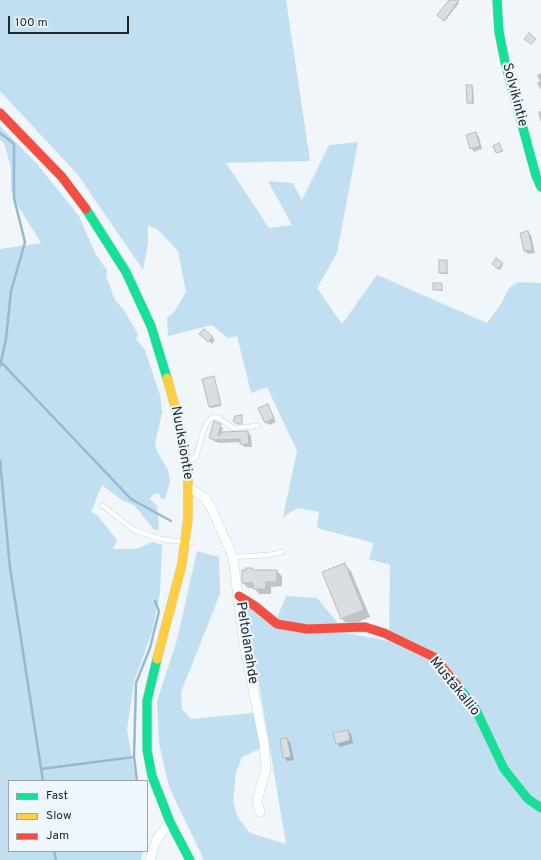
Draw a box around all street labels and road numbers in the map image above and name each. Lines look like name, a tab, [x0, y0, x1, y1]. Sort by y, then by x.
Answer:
street label: Solvikintie	[497, 61, 531, 129]
street label: Nuuksiontie	[166, 405, 196, 481]
street label: Peltolanahde	[231, 601, 261, 685]
street label: Mustakallio	[425, 654, 483, 720]

